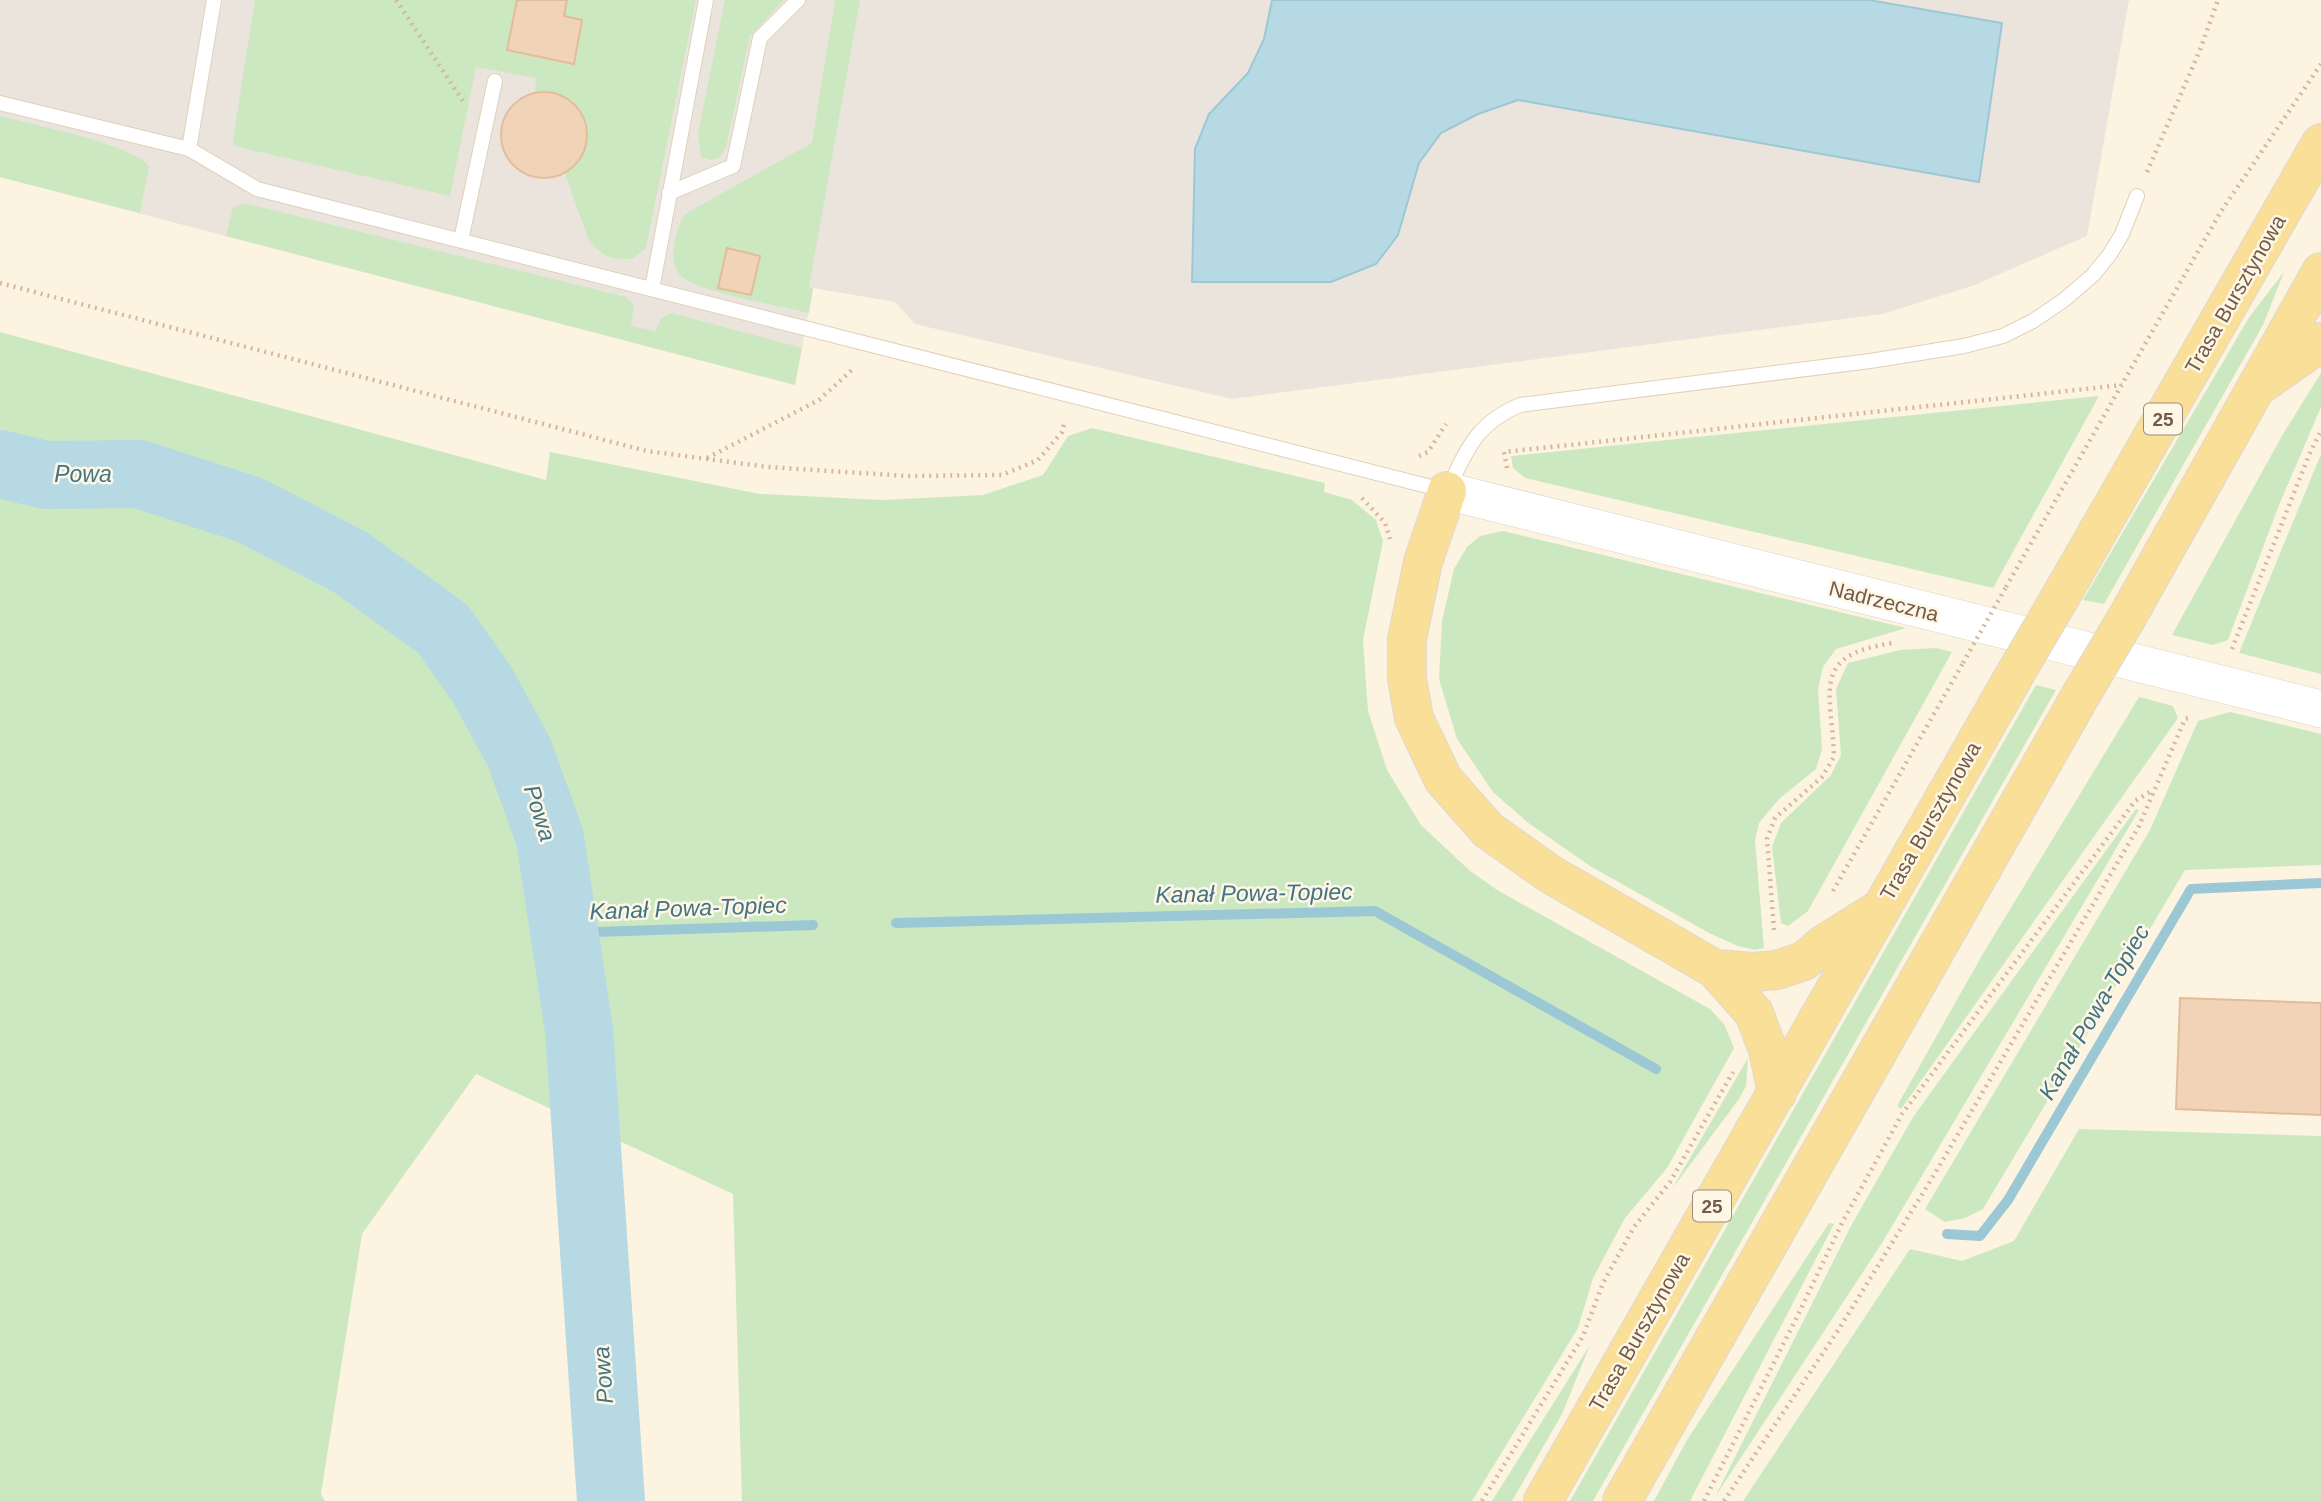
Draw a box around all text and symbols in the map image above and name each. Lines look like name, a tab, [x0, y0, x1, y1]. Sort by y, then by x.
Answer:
street label: Trasa Bursztynowa	[2180, 210, 2290, 377]
road number: 25	[2144, 404, 2182, 434]
water label: Powa	[54, 461, 112, 487]
street label: Nadrzeczna	[1827, 576, 1941, 626]
street label: Trasa Bursztynowa	[1875, 737, 1985, 904]
water label: Powa	[519, 782, 561, 844]
water label: Kanał Powa-Topiec	[1155, 878, 1353, 908]
water label: Kanał Powa-Topiec	[589, 892, 788, 924]
water label: Kanał Powa-Topiec	[2033, 920, 2155, 1104]
road number: 25	[1693, 1190, 1731, 1222]
street label: Trasa Bursztynowa	[1584, 1248, 1694, 1415]
water label: Powa	[588, 1345, 618, 1405]

